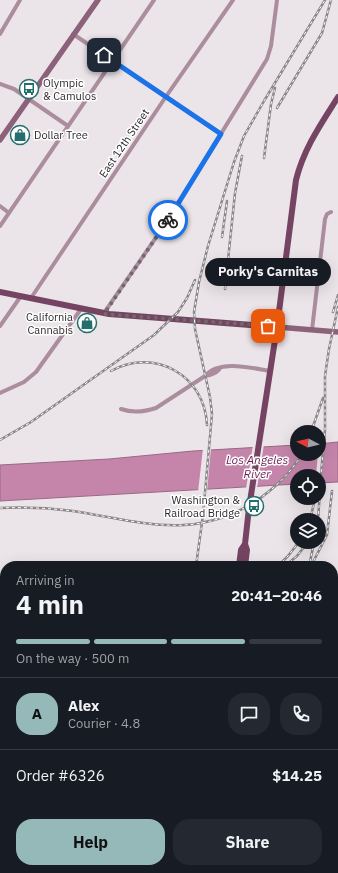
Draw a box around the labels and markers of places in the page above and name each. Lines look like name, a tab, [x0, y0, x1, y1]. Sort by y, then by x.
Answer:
pin	[87, 38, 121, 72]
place label: Olympic & Camulos	[43, 76, 96, 103]
bus stop icon: Olympic & Camulos	[18, 78, 40, 100]
shop icon: Dollar Tree	[9, 124, 31, 146]
place label: Dollar Tree	[34, 128, 88, 142]
callout: Porky's Carnitas	[205, 258, 331, 286]
pin	[251, 309, 285, 343]
place label: California Cannabis	[26, 310, 73, 337]
shop icon: California Cannabis	[76, 312, 98, 334]
place label: Washington & Railroad Bridge	[164, 493, 240, 520]
bus stop icon: Washington & Railroad Bridge	[243, 495, 265, 517]

